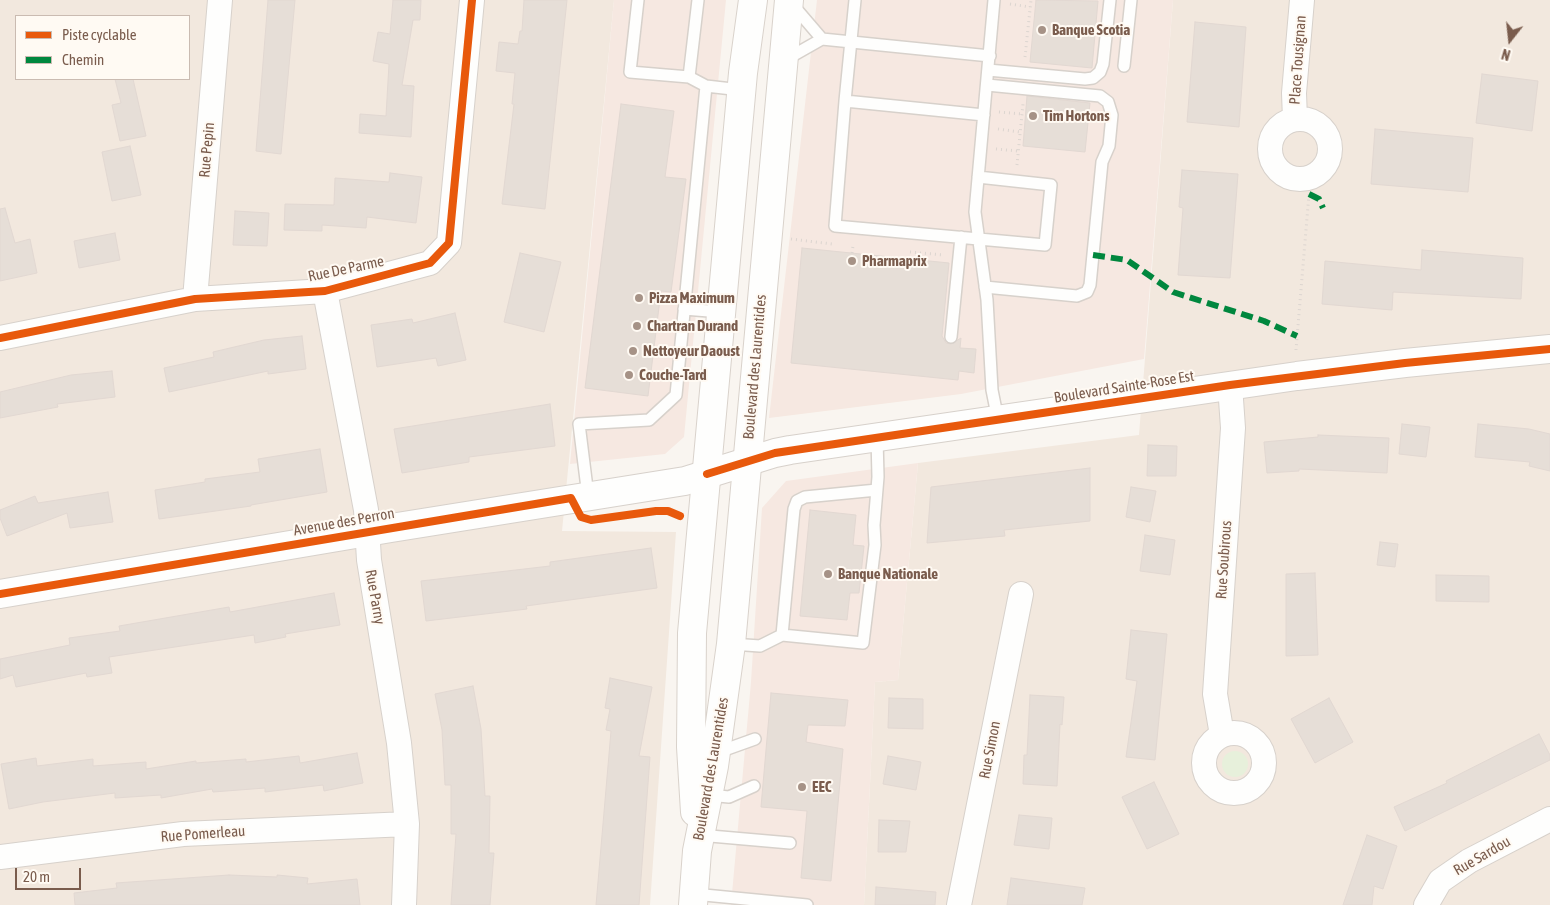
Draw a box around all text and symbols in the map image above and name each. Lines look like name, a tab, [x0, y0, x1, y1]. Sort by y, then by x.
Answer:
legend	[15, 15, 190, 80]
street label: Place Tousignan	[1286, 15, 1310, 105]
north arrow	[1485, 15, 1535, 65]
place label: Banque Scotia	[1052, 21, 1130, 39]
marker: Banque Scotia	[1036, 24, 1048, 36]
text: Piste cyclable	[62, 26, 137, 43]
text: N	[1500, 46, 1512, 63]
text: Chemin	[62, 51, 104, 68]
place label: Tim Hortons	[1043, 107, 1109, 125]
marker: Tim Hortons	[1027, 110, 1039, 122]
street label: Rue Pepin	[196, 122, 218, 178]
street label: Rue De Parme	[307, 252, 385, 286]
place label: Pharmaprix	[862, 252, 927, 270]
marker: Pharmaprix	[846, 255, 858, 267]
place label: Pizza Maximum	[649, 289, 735, 307]
marker: Pizza Maximum	[633, 292, 645, 304]
street label: Boulevard des Laurentides	[740, 294, 770, 440]
place label: Chartran Durand	[647, 317, 738, 335]
marker: Chartran Durand	[631, 320, 643, 332]
place label: Nettoyeur Daoust	[643, 342, 740, 360]
marker: Nettoyeur Daoust	[627, 345, 639, 357]
place label: Couche-Tard	[639, 366, 707, 384]
street label: Boulevard Sainte-Rose Est	[1053, 367, 1195, 407]
marker: Couche-Tard	[623, 369, 635, 381]
street label: Avenue des Perron	[292, 504, 396, 540]
street label: Rue Soubirous	[1212, 520, 1236, 600]
place label: Banque Nationale	[838, 565, 938, 583]
street label: Rue Parny	[361, 568, 389, 626]
marker: Banque Nationale	[822, 568, 834, 580]
street label: Boulevard des Laurentides	[690, 696, 732, 842]
street label: Rue Simon	[976, 720, 1004, 780]
place label: EEC	[812, 778, 832, 796]
marker: EEC	[796, 781, 808, 793]
street label: Rue Pomerleau	[160, 822, 246, 846]
street label: Rue Sardou	[1450, 833, 1514, 879]
scale bar	[18, 858, 84, 890]
text: 20 m	[23, 868, 50, 885]

